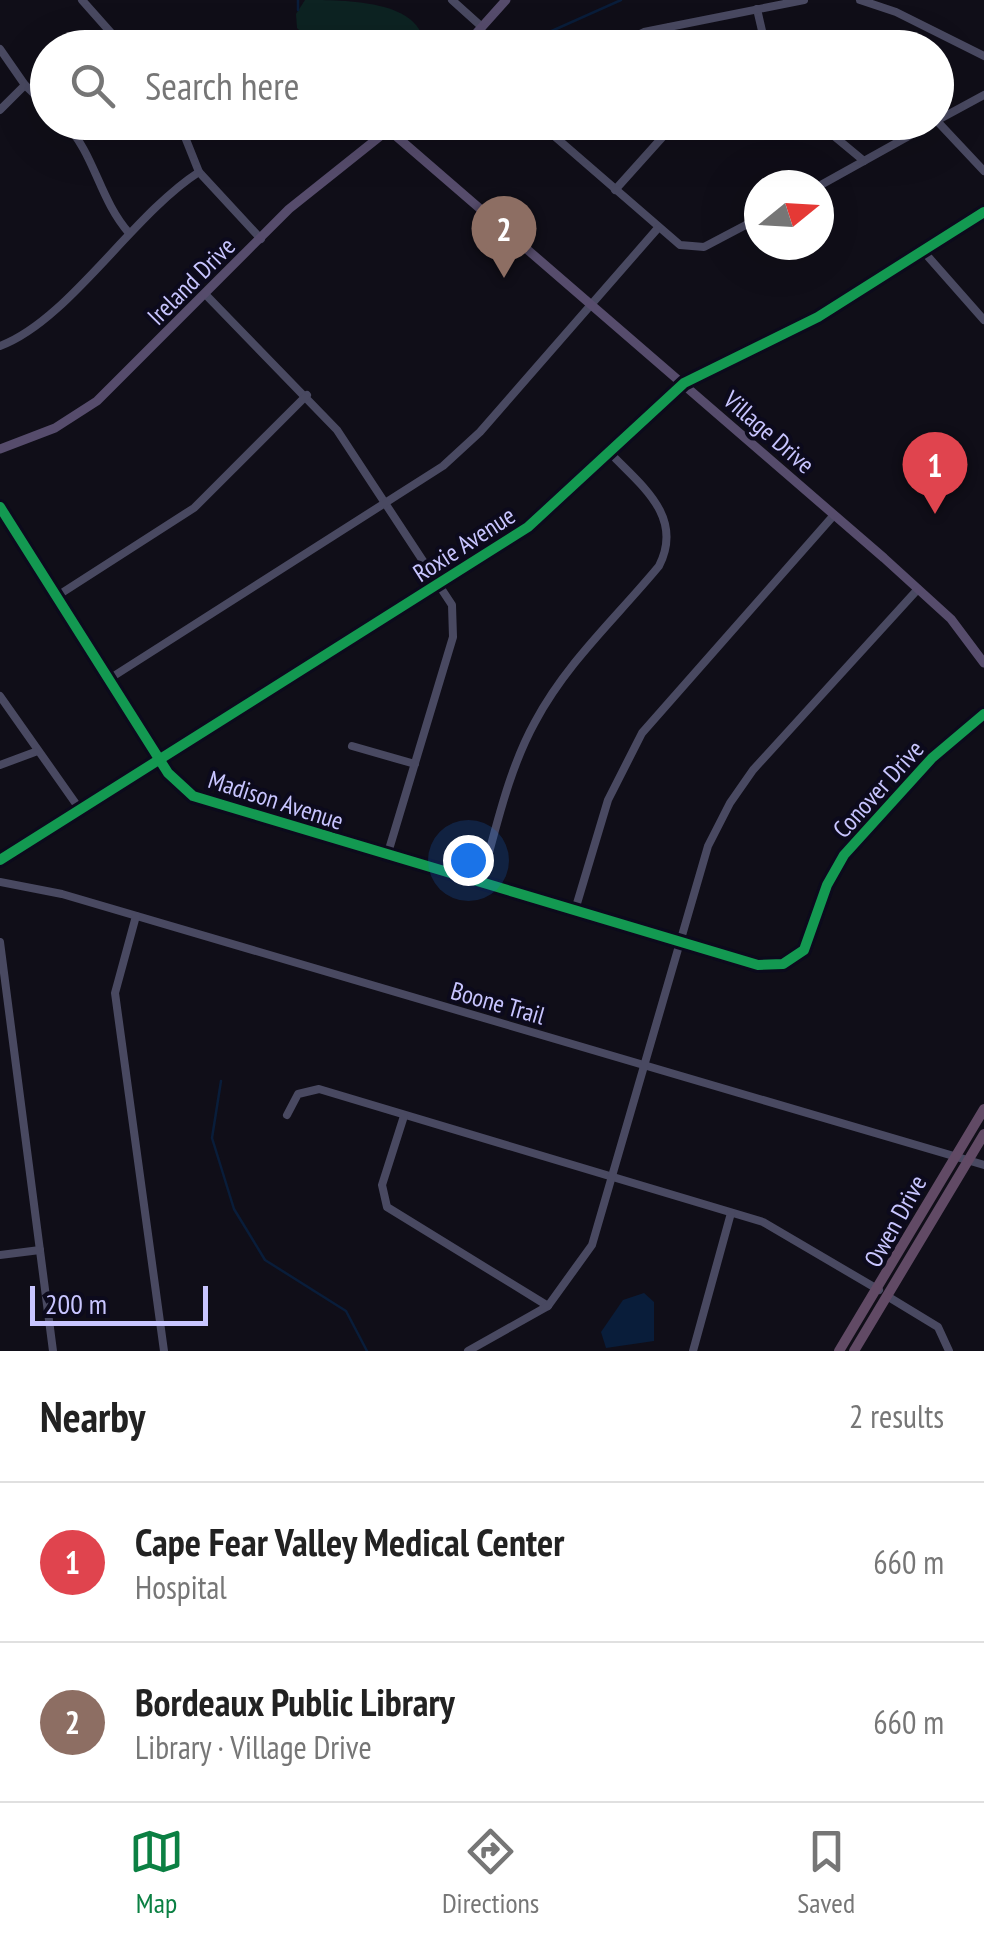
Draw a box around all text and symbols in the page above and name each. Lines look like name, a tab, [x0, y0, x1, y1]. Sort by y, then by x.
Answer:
search box	[30, 30, 954, 140]
icon: search	[65, 58, 120, 113]
text: Search here	[145, 61, 299, 110]
north arrow	[744, 170, 834, 260]
pin: 2	[472, 196, 536, 278]
street label: Ireland Drive	[140, 230, 242, 332]
street label: Village Drive	[716, 383, 821, 480]
pin: 1	[902, 432, 968, 514]
street label: Roxie Avenue	[407, 499, 521, 589]
street label: Conover Drive	[826, 733, 930, 845]
street label: Madison Avenue	[204, 763, 348, 837]
your location	[443, 835, 494, 886]
street label: Boone Trail	[447, 974, 549, 1032]
street label: Owen Drive	[857, 1169, 933, 1273]
scale bar	[30, 1281, 208, 1326]
text: 200 m	[45, 1285, 107, 1322]
text: Nearby	[40, 1389, 145, 1444]
text: 2 results	[849, 1395, 944, 1437]
text: Cape Fear Valley Medical Center	[135, 1517, 564, 1566]
text: 1	[65, 1541, 80, 1583]
text: 660 m	[873, 1541, 944, 1583]
text: Hospital	[135, 1566, 227, 1608]
text: Bordeaux Public Library	[135, 1677, 455, 1726]
text: 2	[65, 1701, 80, 1743]
text: 660 m	[873, 1701, 944, 1743]
text: Library · Village Drive	[135, 1726, 372, 1768]
tab: Map	[129, 1824, 184, 1921]
tab: Directions	[442, 1824, 539, 1921]
tab: Saved	[797, 1824, 855, 1921]

